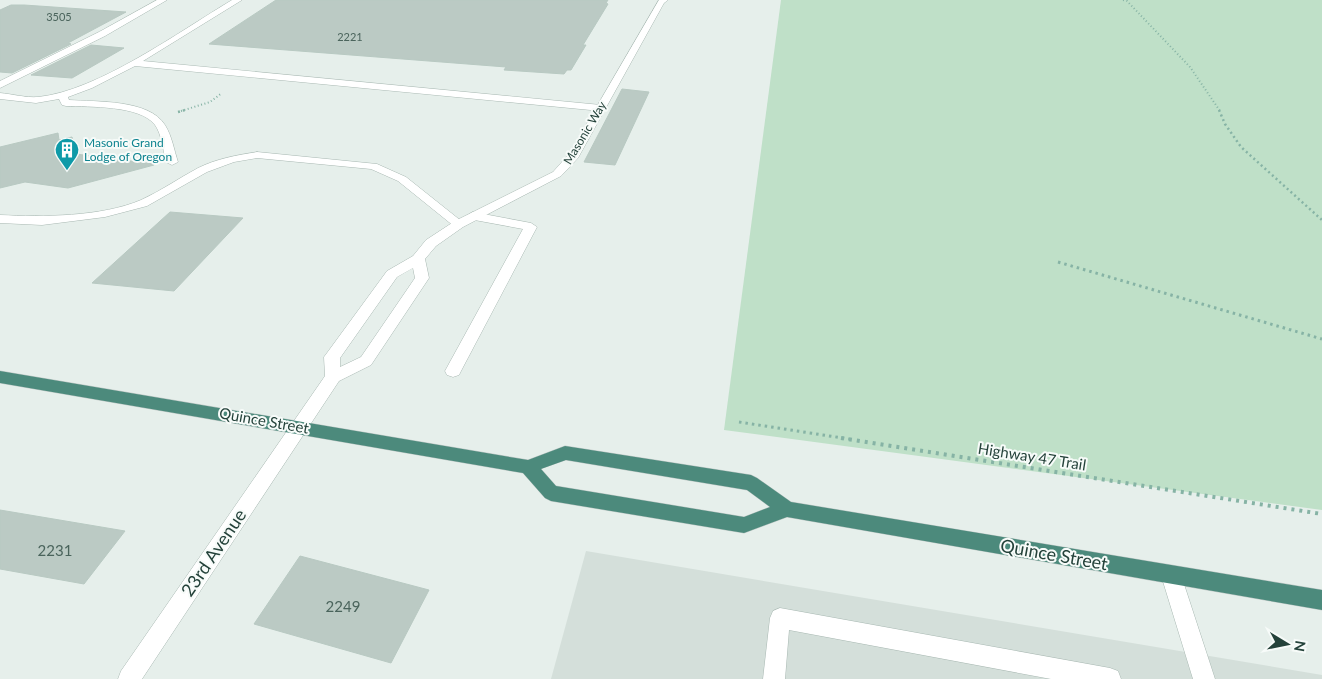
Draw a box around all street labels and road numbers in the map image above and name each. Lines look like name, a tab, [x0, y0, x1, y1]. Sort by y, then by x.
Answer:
street label: Masonic Way	[560, 98, 610, 167]
street label: Quince Street	[218, 403, 311, 437]
street label: Highway 47 Trail	[977, 439, 1087, 473]
street label: 23rd Avenue	[176, 505, 250, 600]
street label: Quince Street	[999, 534, 1110, 574]

